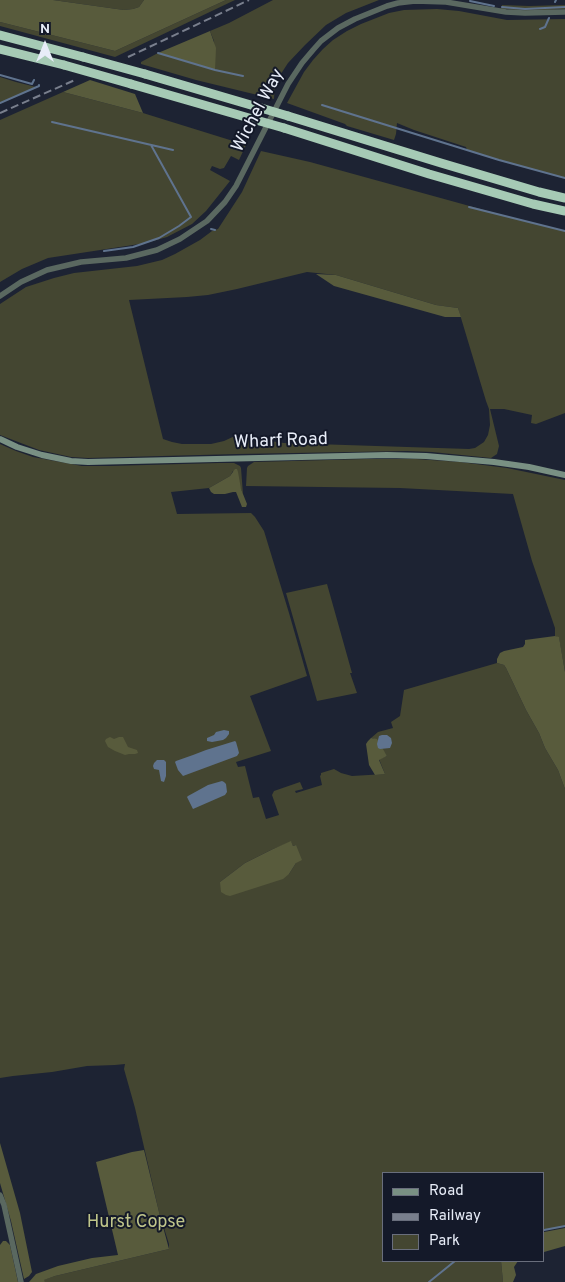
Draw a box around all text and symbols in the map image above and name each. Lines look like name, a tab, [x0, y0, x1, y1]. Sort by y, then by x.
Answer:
north arrow	[20, 20, 70, 70]
text: N	[40, 21, 50, 38]
street label: Wichel Way	[228, 66, 290, 156]
street label: Wharf Road	[234, 430, 328, 454]
legend	[382, 1172, 545, 1262]
text: Road	[429, 1182, 464, 1201]
text: Railway	[429, 1207, 481, 1226]
park label: Hurst Copse	[87, 1212, 185, 1234]
text: Park	[429, 1232, 460, 1251]

